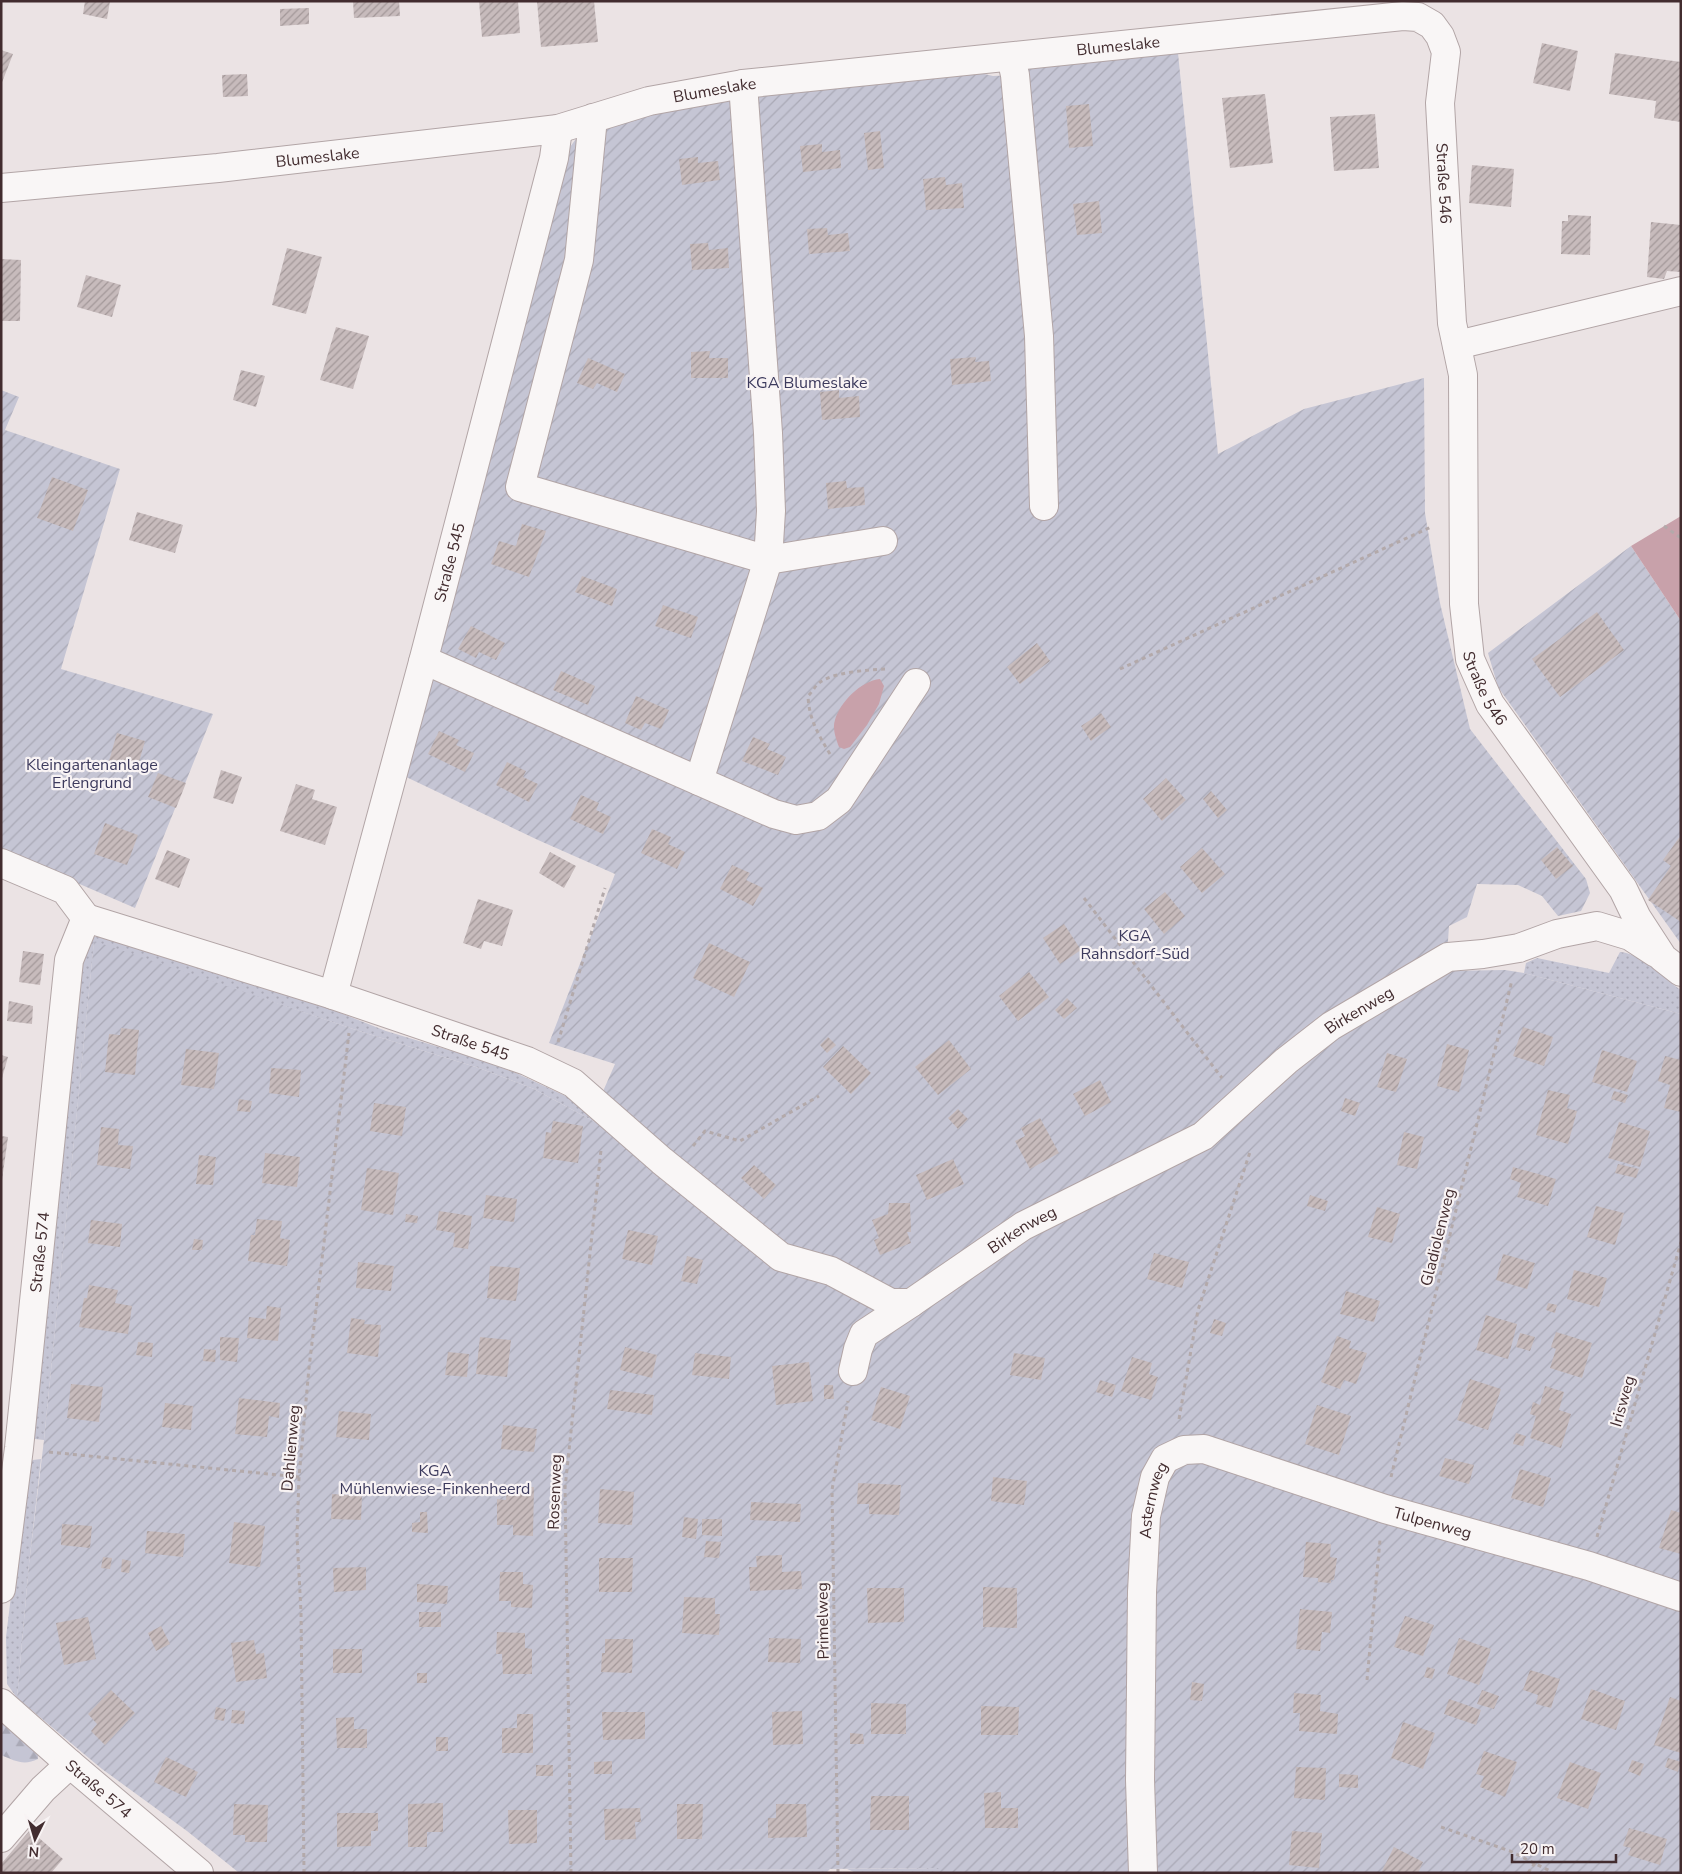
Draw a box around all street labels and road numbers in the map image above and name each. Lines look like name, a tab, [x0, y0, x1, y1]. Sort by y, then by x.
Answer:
street label: Blumeslake	[1075, 31, 1161, 62]
street label: Blumeslake	[671, 73, 757, 108]
street label: Blumeslake	[275, 142, 361, 173]
street label: Straße 546	[1430, 142, 1457, 224]
street label: Straße 545	[429, 521, 471, 604]
street label: Straße 546	[1457, 650, 1512, 730]
street label: Birkenweg	[1320, 982, 1398, 1039]
street label: Straße 545	[428, 1019, 512, 1066]
street label: Gladiolenweg	[1415, 1186, 1461, 1289]
street label: Birkenweg	[983, 1201, 1060, 1259]
street label: Straße 574	[25, 1211, 55, 1294]
street label: Irisweg	[1605, 1373, 1641, 1429]
street label: Dahlienweg	[276, 1404, 306, 1492]
street label: Rosenweg	[543, 1454, 567, 1530]
street label: Asternweg	[1135, 1458, 1173, 1539]
street label: Tulpenweg	[1391, 1502, 1474, 1545]
street label: Primelweg	[811, 1582, 835, 1660]
street label: Straße 574	[60, 1755, 137, 1824]

